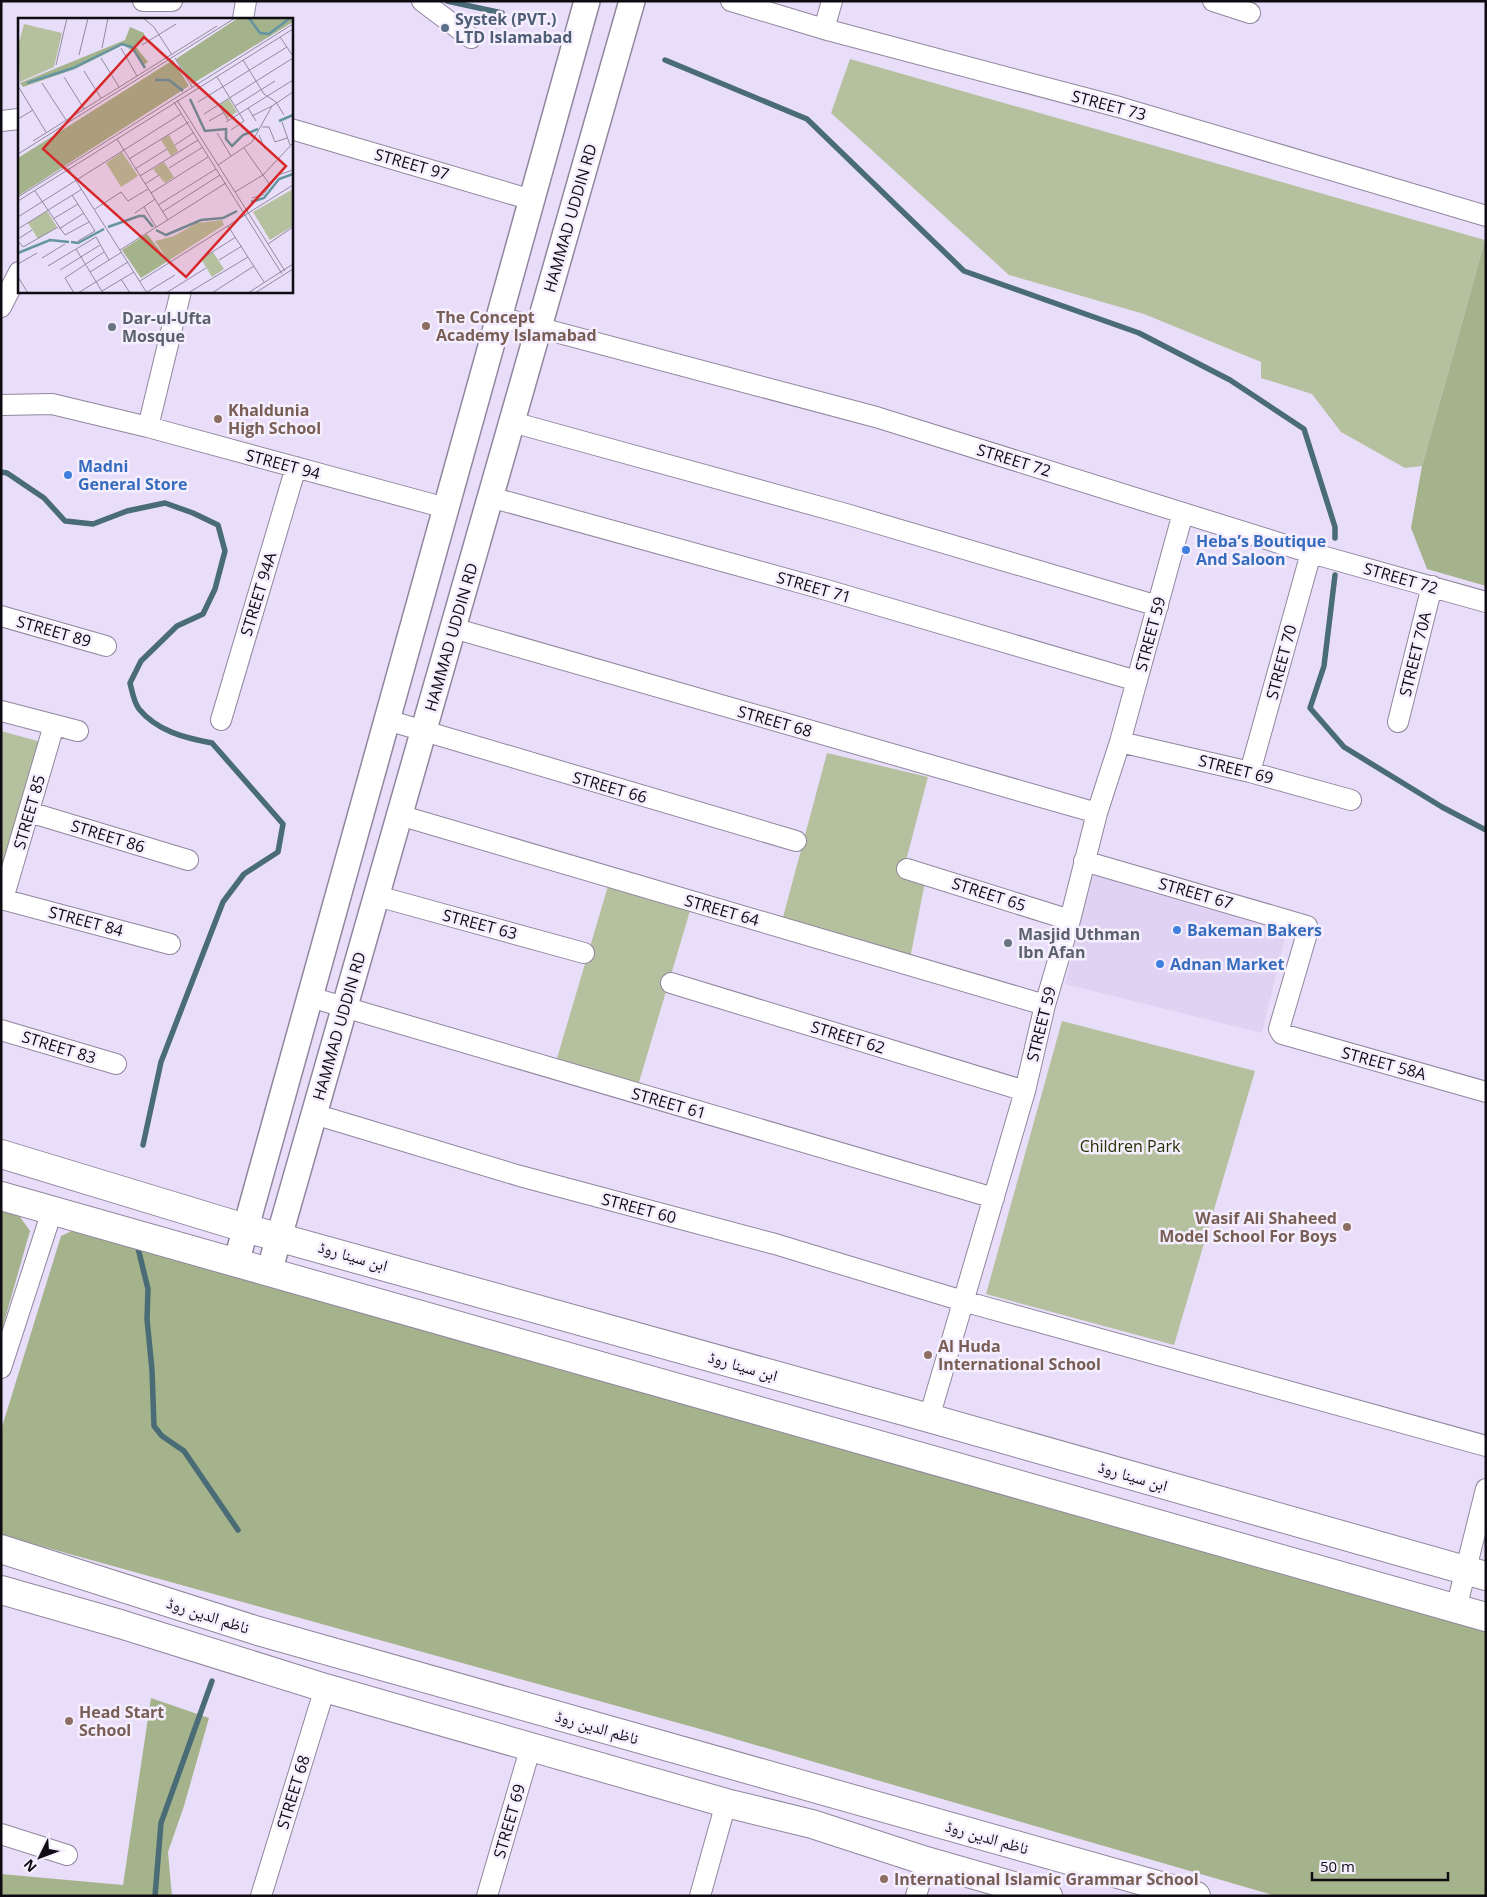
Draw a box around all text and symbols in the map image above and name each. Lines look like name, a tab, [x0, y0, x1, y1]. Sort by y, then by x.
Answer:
place label: Systek (PVT.) LTD Islamabad	[455, 8, 572, 48]
inset map	[18, 18, 292, 292]
marker: Systek (PVT.) LTD Islamabad	[439, 22, 451, 34]
street label: STREET 73	[1069, 84, 1149, 126]
street label: HAMMAD UDDIN RD	[538, 141, 602, 295]
street label: STREET 97	[372, 143, 452, 185]
place label: The Concept Academy Islamabad	[436, 306, 597, 346]
place label: Dar-ul-Ufta Mosque	[122, 307, 211, 347]
marker: The Concept Academy Islamabad	[420, 320, 432, 332]
marker: Dar-ul-Ufta Mosque	[106, 321, 118, 333]
place label: Khaldunia High School	[228, 399, 321, 439]
marker: Khaldunia High School	[212, 413, 224, 425]
street label: STREET 72	[974, 438, 1054, 482]
street label: STREET 94	[243, 443, 323, 485]
place label: Madni General Store	[78, 455, 187, 495]
marker: Madni General Store	[62, 469, 74, 481]
place label: Heba’s Boutique And Saloon	[1196, 530, 1326, 570]
marker: Heba’s Boutique And Saloon	[1180, 544, 1192, 556]
street label: STREET 94A	[235, 549, 281, 639]
street label: STREET 72	[1361, 557, 1441, 599]
street label: HAMMAD UDDIN RD	[419, 560, 483, 714]
street label: STREET 71	[774, 566, 854, 608]
street label: STREET 59	[1129, 594, 1171, 674]
street label: STREET 70A	[1394, 608, 1436, 699]
street label: STREET 89	[14, 610, 94, 652]
street label: STREET 70	[1260, 622, 1302, 702]
street label: STREET 68	[735, 700, 815, 742]
street label: STREET 69	[1196, 749, 1276, 789]
street label: STREET 66	[570, 766, 650, 808]
street label: STREET 85	[8, 772, 50, 852]
street label: STREET 86	[68, 814, 148, 858]
street label: STREET 65	[949, 872, 1029, 916]
street label: STREET 67	[1156, 872, 1236, 914]
street label: STREET 64	[682, 889, 762, 931]
street label: STREET 84	[46, 900, 126, 942]
street label: STREET 63	[440, 903, 520, 945]
place label: Bakeman Bakers	[1187, 919, 1322, 941]
place label: Masjid Uthman Ibn Afan	[1018, 923, 1140, 963]
marker: Bakeman Bakers	[1171, 924, 1183, 936]
marker: Masjid Uthman Ibn Afan	[1002, 937, 1014, 949]
street label: HAMMAD UDDIN RD	[307, 949, 371, 1103]
place label: Adnan Market	[1170, 953, 1284, 975]
marker: Adnan Market	[1154, 958, 1166, 970]
street label: STREET 59	[1021, 984, 1061, 1064]
street label: STREET 62	[808, 1015, 888, 1059]
street label: STREET 83	[19, 1025, 99, 1069]
street label: STREET 58A	[1339, 1041, 1430, 1085]
street label: STREET 61	[629, 1082, 709, 1124]
park label: Children Park	[1080, 1135, 1181, 1157]
street label: STREET 60	[599, 1187, 679, 1229]
place label: Wasif Ali Shaheed Model School For Boys	[1159, 1207, 1337, 1247]
marker: Wasif Ali Shaheed Model School For Boys	[1341, 1221, 1353, 1233]
street label: ابن سینا روڈ	[316, 1236, 390, 1276]
place label: Al Huda International School	[938, 1335, 1101, 1375]
street label: ابن سینا روڈ	[706, 1346, 780, 1386]
marker: Al Huda International School	[922, 1349, 934, 1361]
street label: ابن سینا روڈ	[1096, 1456, 1170, 1496]
street label: ناظم الدین روڈ	[164, 1591, 252, 1639]
place label: Head Start School	[79, 1701, 164, 1741]
street label: ناظم الدین روڈ	[553, 1705, 641, 1749]
marker: Head Start School	[63, 1715, 75, 1727]
street label: STREET 68	[271, 1752, 315, 1832]
street label: STREET 69	[488, 1781, 530, 1861]
street label: ناظم الدین روڈ	[943, 1815, 1031, 1859]
north arrow	[15, 1832, 65, 1882]
scale bar	[1312, 1850, 1448, 1882]
text: N	[19, 1855, 41, 1877]
text: 50 m	[1320, 1856, 1355, 1876]
place label: International Islamic Grammar School	[894, 1868, 1199, 1890]
marker: International Islamic Grammar School	[878, 1873, 890, 1885]

